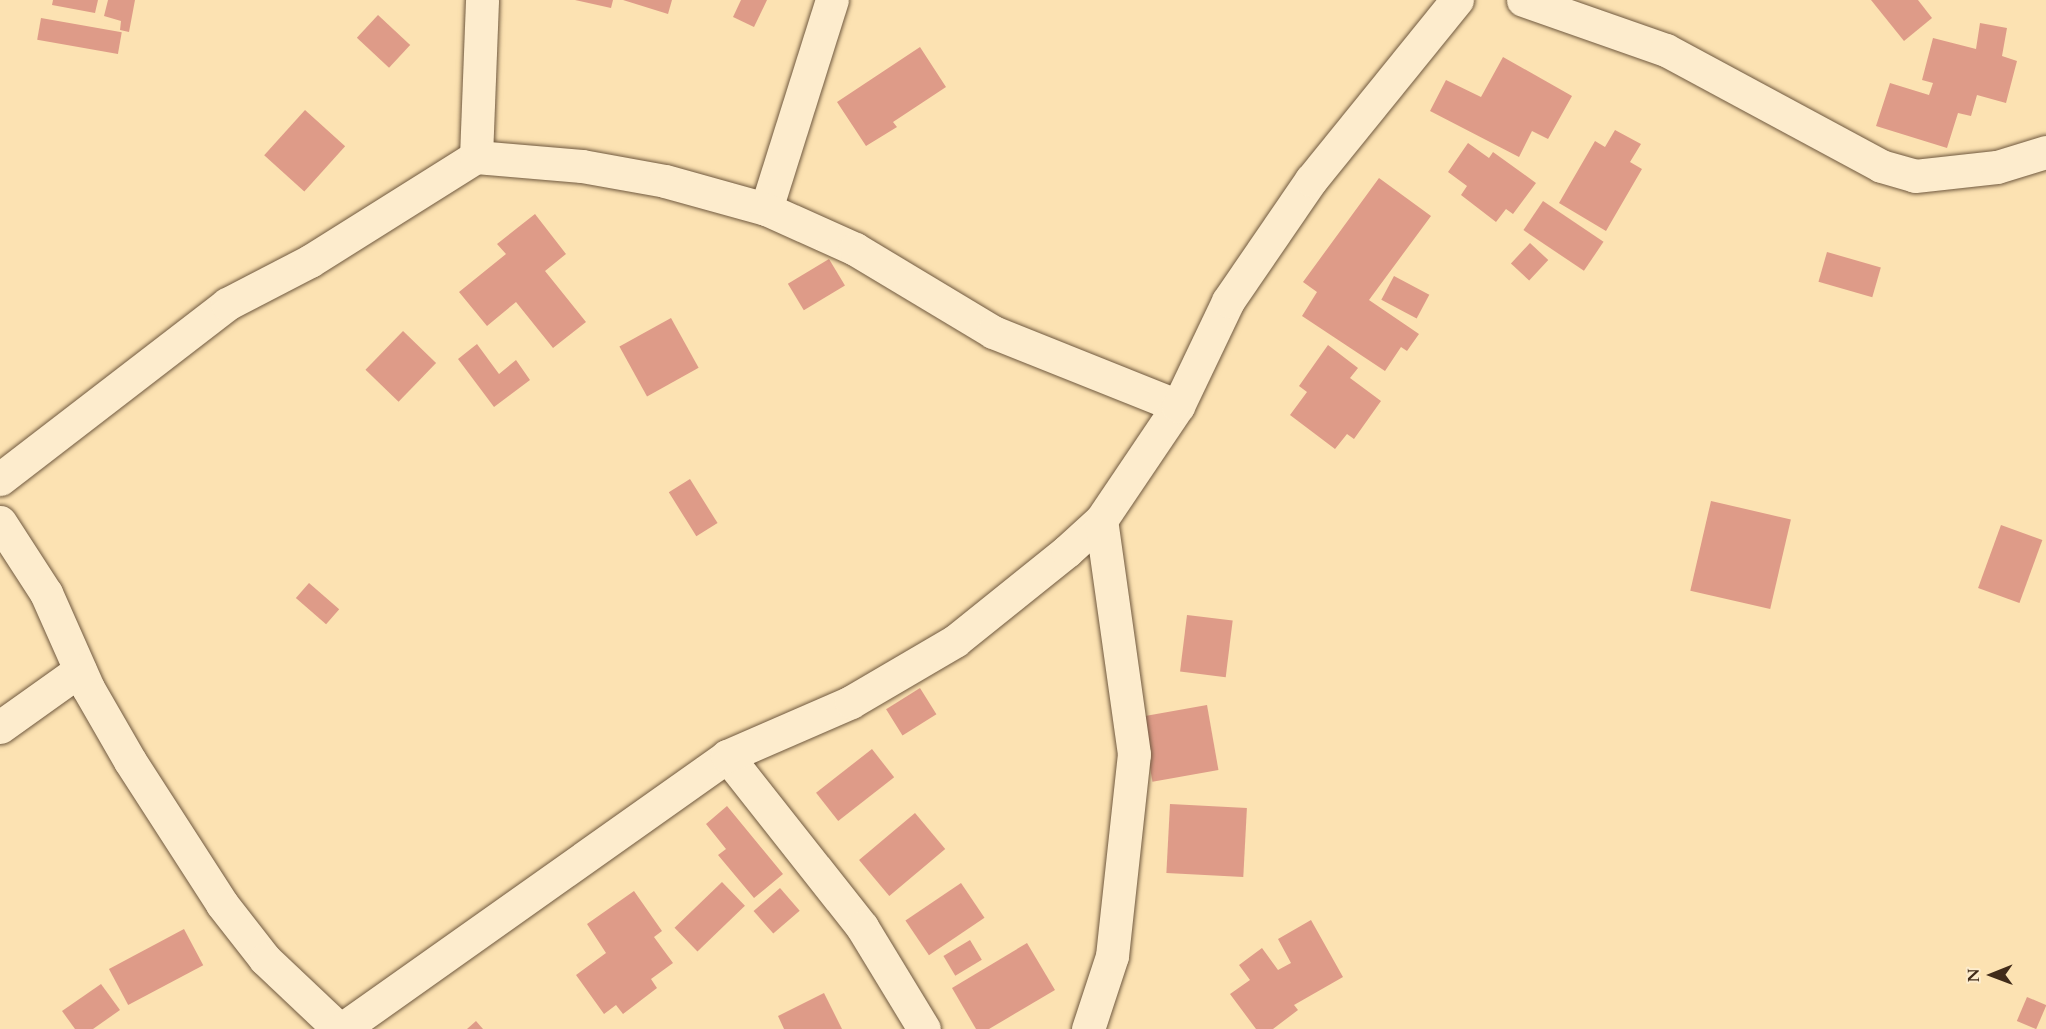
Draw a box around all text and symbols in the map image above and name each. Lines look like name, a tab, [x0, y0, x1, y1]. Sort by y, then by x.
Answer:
north arrow	[1962, 945, 2022, 1005]
text: N	[1963, 968, 1985, 982]

